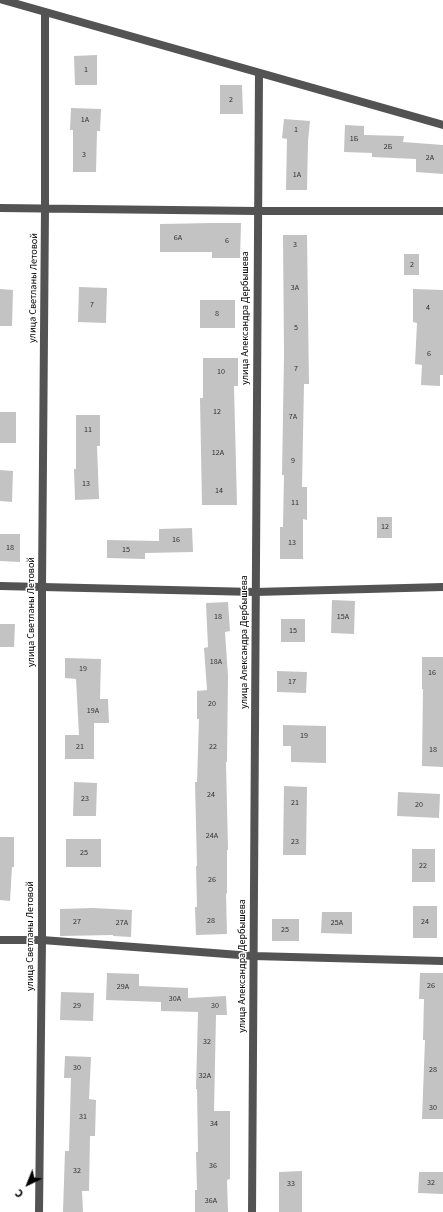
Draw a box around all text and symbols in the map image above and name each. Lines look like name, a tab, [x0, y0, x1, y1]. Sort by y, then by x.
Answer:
house number: 1	[84, 65, 88, 75]
house number: 2	[229, 95, 233, 105]
house number: 1А	[81, 115, 89, 125]
house number: 1	[294, 125, 298, 135]
house number: 1Б	[350, 134, 358, 144]
house number: 2Б	[384, 142, 392, 152]
house number: 3	[82, 150, 86, 160]
house number: 2А	[426, 153, 434, 163]
house number: 1А	[293, 170, 301, 180]
street label: улица Светланы Летовой	[27, 233, 41, 343]
house number: 6А	[174, 233, 182, 243]
house number: 6	[225, 236, 229, 246]
house number: 3	[293, 240, 297, 250]
street label: улица Александра Дербышева	[240, 251, 252, 385]
house number: 2	[410, 260, 414, 270]
house number: 3А	[291, 283, 299, 293]
house number: 7	[90, 300, 94, 310]
house number: 4	[426, 303, 430, 313]
house number: 8	[215, 309, 219, 319]
house number: 5	[294, 323, 298, 333]
house number: 6	[427, 349, 431, 359]
house number: 7	[294, 364, 298, 374]
house number: 10	[217, 367, 225, 377]
house number: 12	[213, 407, 221, 417]
house number: 7А	[289, 412, 297, 422]
house number: 11	[84, 425, 92, 435]
house number: 12А	[212, 448, 224, 458]
house number: 9	[291, 456, 295, 466]
house number: 13	[82, 479, 90, 489]
house number: 14	[215, 486, 223, 496]
house number: 11	[291, 498, 299, 508]
house number: 12	[381, 522, 389, 532]
house number: 16	[172, 535, 180, 545]
house number: 13	[288, 538, 296, 548]
house number: 18	[6, 543, 14, 553]
house number: 15	[122, 545, 130, 555]
street label: улица Светланы Летовой	[26, 557, 38, 667]
street label: улица Александра Дербышева	[239, 575, 251, 709]
house number: 18	[214, 612, 222, 622]
house number: 15А	[337, 612, 349, 622]
house number: 15	[289, 626, 297, 636]
house number: 18А	[210, 657, 222, 667]
house number: 19	[79, 664, 87, 674]
house number: 16	[428, 668, 436, 678]
house number: 17	[288, 677, 296, 687]
house number: 20	[208, 699, 216, 709]
house number: 19А	[87, 706, 99, 716]
house number: 19	[300, 731, 308, 741]
house number: 21	[76, 742, 84, 752]
house number: 22	[209, 742, 217, 752]
house number: 18	[429, 745, 437, 755]
house number: 24	[207, 790, 215, 800]
house number: 23	[81, 794, 89, 804]
house number: 21	[291, 798, 299, 808]
house number: 20	[415, 800, 423, 810]
house number: 24А	[206, 831, 218, 841]
house number: 23	[291, 837, 299, 847]
house number: 25	[80, 848, 88, 858]
house number: 22	[419, 861, 427, 871]
house number: 26	[208, 875, 216, 885]
street label: улица Светланы Летовой	[25, 881, 37, 991]
street label: улица Александра Дербышева	[237, 899, 249, 1033]
house number: 28	[207, 916, 215, 926]
house number: 27	[73, 917, 81, 927]
house number: 24	[421, 917, 429, 927]
house number: 27А	[116, 918, 128, 928]
house number: 25А	[331, 918, 343, 928]
house number: 25	[281, 925, 289, 935]
house number: 26	[427, 981, 435, 991]
house number: 29А	[117, 982, 129, 992]
house number: 30А	[169, 994, 181, 1004]
house number: 29	[73, 1001, 81, 1011]
house number: 30	[211, 1001, 219, 1011]
house number: 32	[203, 1037, 211, 1047]
house number: 30	[73, 1063, 81, 1073]
house number: 28	[429, 1065, 437, 1075]
house number: 32А	[199, 1071, 211, 1081]
house number: 30	[429, 1103, 437, 1113]
house number: 31	[79, 1112, 87, 1122]
house number: 34	[210, 1119, 218, 1129]
house number: 36	[209, 1161, 217, 1171]
north arrow	[8, 1164, 48, 1204]
house number: 32	[73, 1166, 81, 1176]
house number: 32	[427, 1178, 435, 1188]
house number: 33	[287, 1179, 295, 1189]
text: С	[12, 1185, 27, 1201]
house number: 36А	[205, 1196, 217, 1206]

